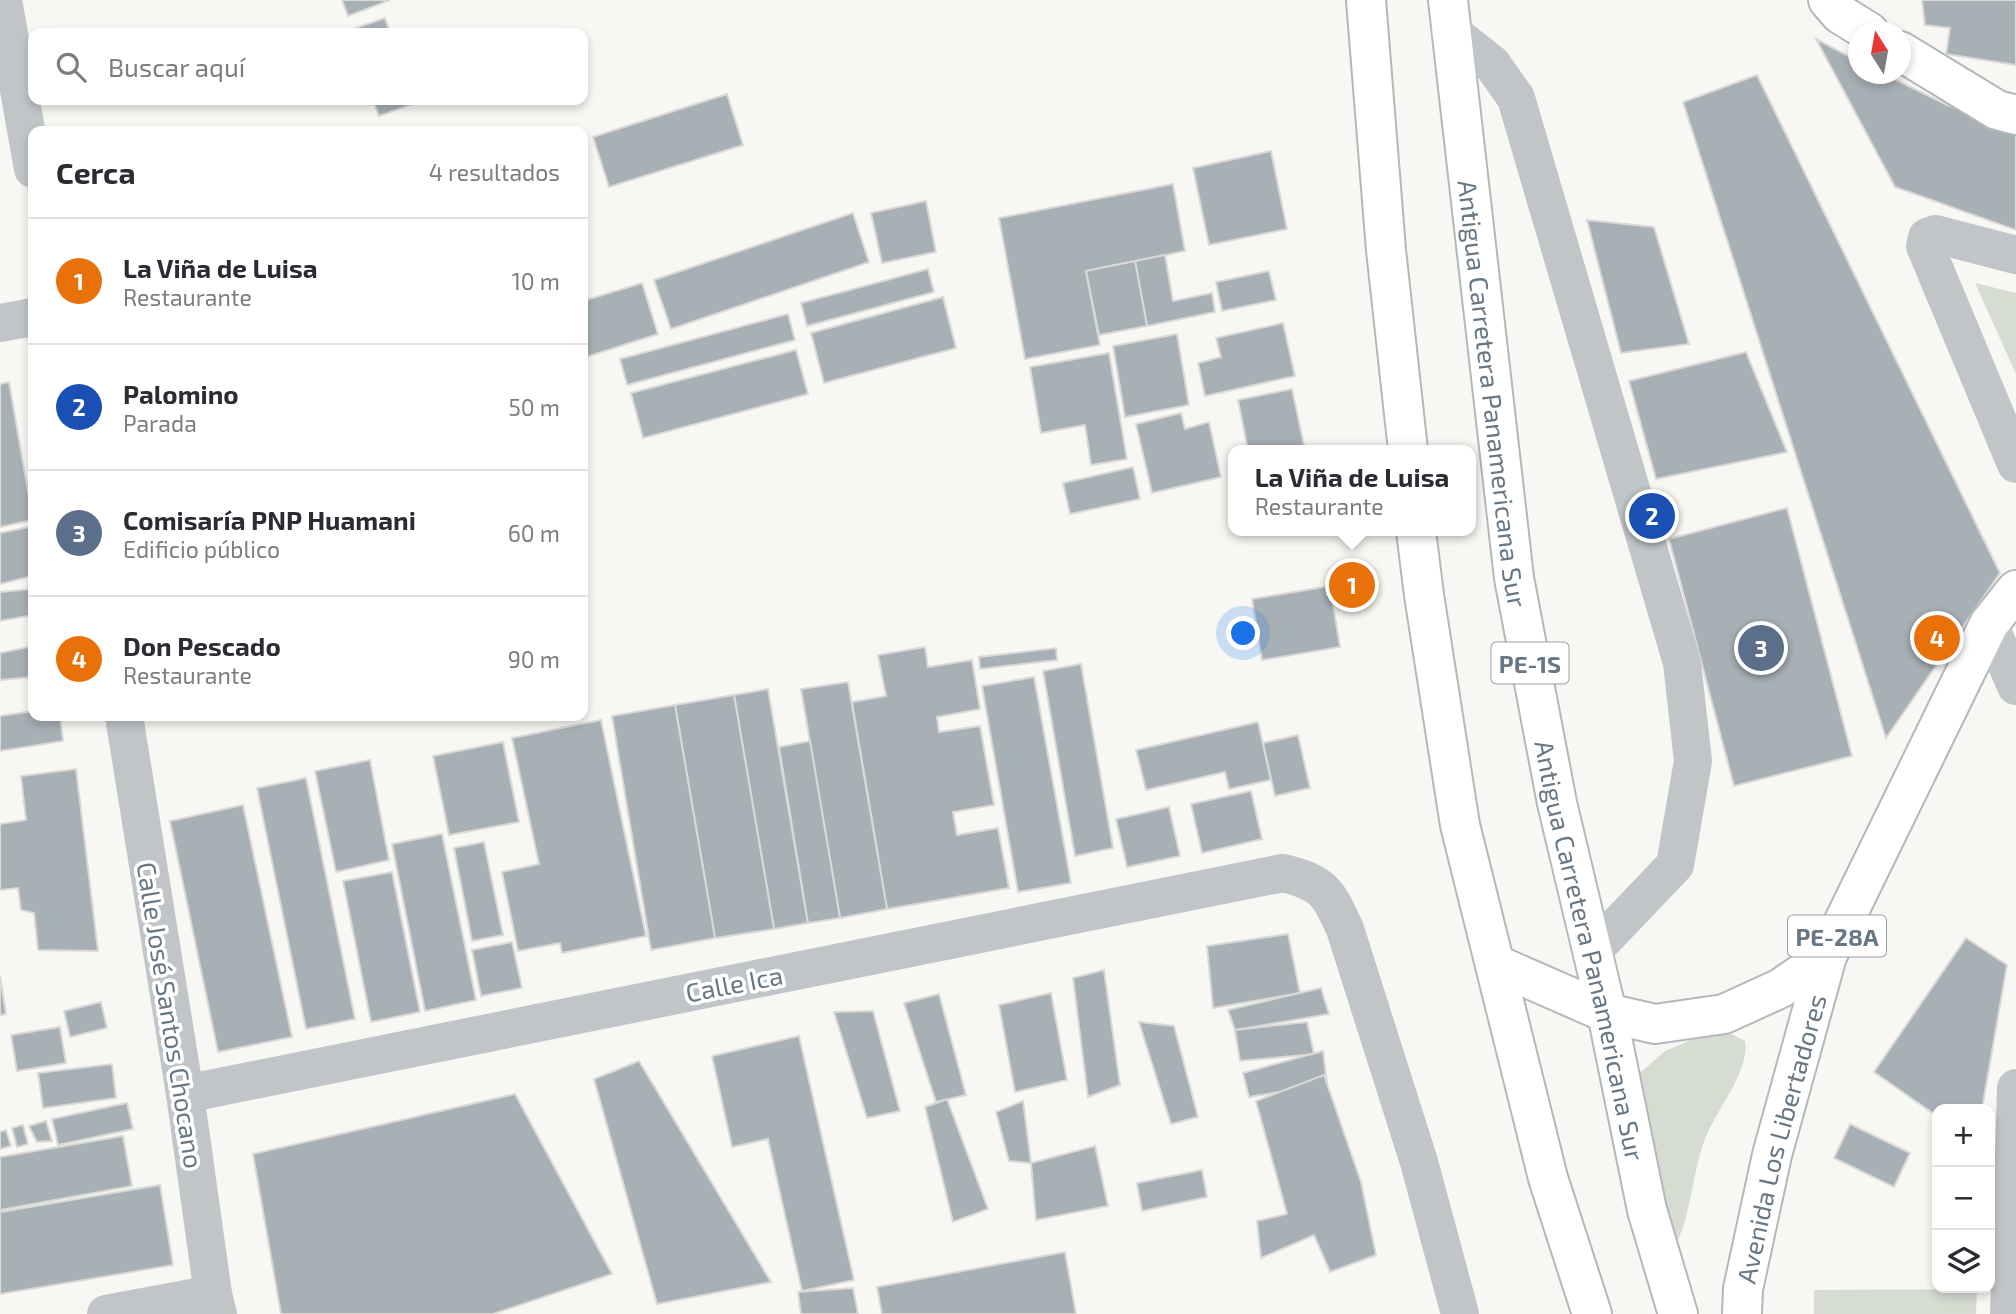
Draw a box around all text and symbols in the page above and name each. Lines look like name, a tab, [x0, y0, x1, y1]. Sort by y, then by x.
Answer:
north arrow	[1848, 21, 1911, 84]
search box	[28, 28, 588, 105]
icon: search	[52, 48, 90, 86]
text: Buscar aquí	[108, 51, 245, 82]
text: Cerca	[56, 154, 136, 190]
text: 4 resultados	[429, 158, 560, 186]
street label: Antigua Carretera Panamericana Sur	[1453, 178, 1535, 610]
text: La Viña de Luisa	[123, 252, 318, 283]
text: 1	[74, 267, 84, 295]
text: 10 m	[512, 267, 560, 295]
text: Restaurante	[123, 283, 252, 311]
text: Palomino	[123, 378, 239, 409]
text: 2	[72, 393, 86, 421]
text: 50 m	[509, 393, 560, 421]
text: Parada	[123, 409, 197, 437]
popup	[1228, 445, 1476, 536]
text: La Viña de Luisa	[1255, 461, 1449, 492]
pin: 2	[1629, 490, 1675, 542]
text: Restaurante	[1255, 492, 1384, 520]
text: Comisaría PNP Huamani	[123, 504, 416, 535]
text: 3	[72, 519, 86, 547]
text: 60 m	[508, 519, 560, 547]
text: Edificio público	[123, 535, 280, 563]
pin: 1	[1329, 559, 1375, 611]
pin: 4	[1914, 612, 1960, 664]
your location	[1226, 616, 1260, 650]
pin: 3	[1738, 622, 1784, 674]
text: Don Pescado	[123, 630, 281, 661]
road number: PE-1S	[1492, 642, 1568, 684]
text: 4	[72, 645, 86, 673]
text: 90 m	[508, 645, 560, 673]
text: Restaurante	[123, 661, 252, 689]
street label: Antigua Carretera Panamericana Sur	[1530, 738, 1652, 1163]
street label: Calle José Santos Chocano	[131, 860, 211, 1170]
road number: PE-28A	[1788, 916, 1886, 956]
street label: Calle Ica	[683, 958, 785, 1008]
street label: Avenida Los Libertadores	[1729, 990, 1831, 1286]
map controls	[1932, 1104, 1995, 1293]
button: +	[1932, 1104, 1995, 1167]
button: −	[1932, 1167, 1995, 1230]
button: layers	[1932, 1230, 1995, 1293]

